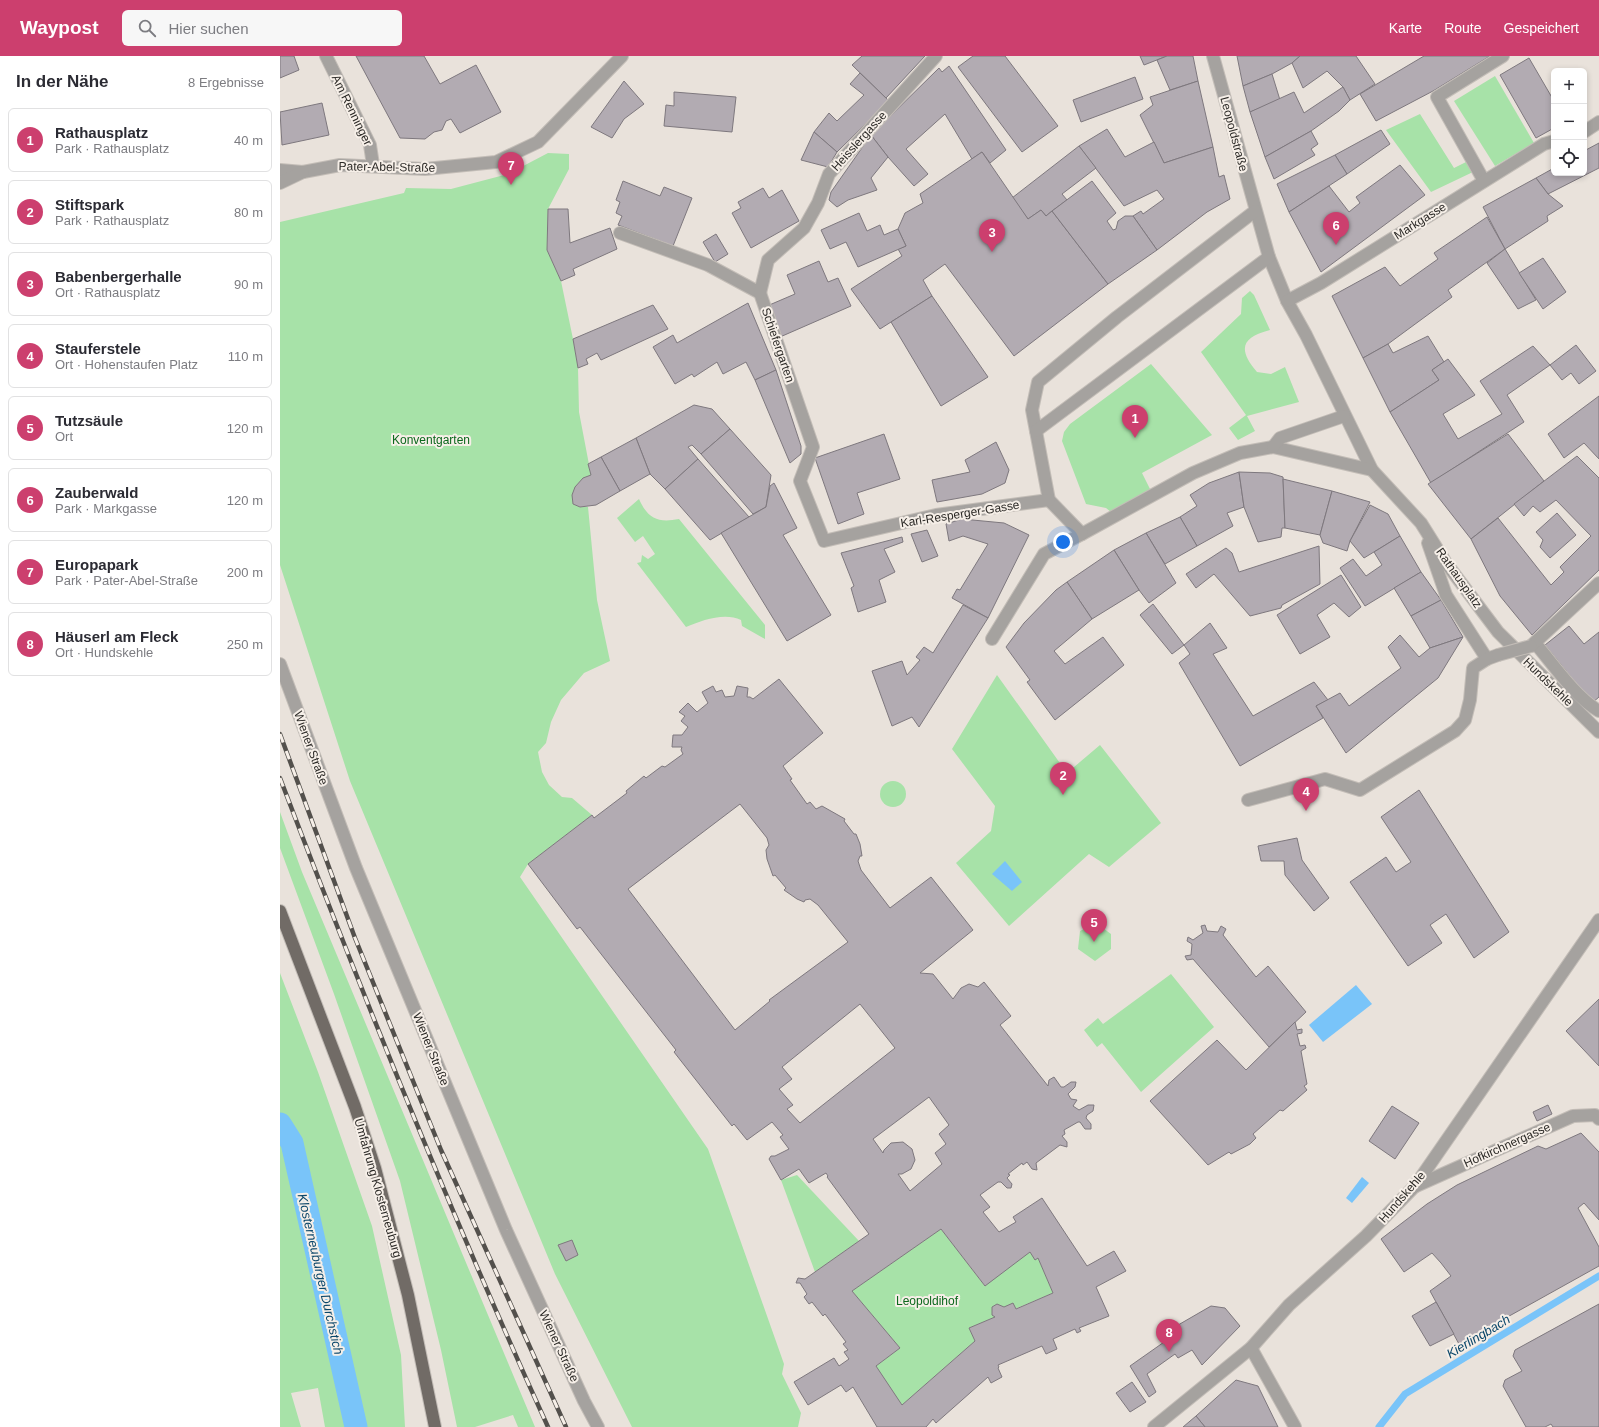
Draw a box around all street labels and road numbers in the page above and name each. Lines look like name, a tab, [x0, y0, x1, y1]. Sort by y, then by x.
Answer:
street label: Am Renninger	[329, 72, 375, 148]
street label: Leopoldstraße	[1217, 95, 1251, 173]
street label: Heisslergasse	[829, 108, 890, 174]
street label: Pater-Abel-Straße	[339, 159, 436, 175]
street label: Markgasse	[1391, 199, 1449, 242]
street label: Schiefergarten	[759, 306, 797, 384]
street label: Karl-Resperger-Gasse	[900, 498, 1021, 530]
street label: Rathausplatz	[1433, 545, 1485, 611]
street label: Hundskehle	[1520, 655, 1576, 709]
street label: Wiener Straße	[291, 709, 331, 787]
street label: Wiener Straße	[410, 1011, 452, 1088]
street label: Umfahrung Klosterneuburg	[351, 1117, 405, 1259]
street label: Hofkirchnergasse	[1462, 1119, 1553, 1170]
street label: Hundskehle	[1376, 1168, 1428, 1226]
street label: Wiener Straße	[536, 1308, 582, 1384]

